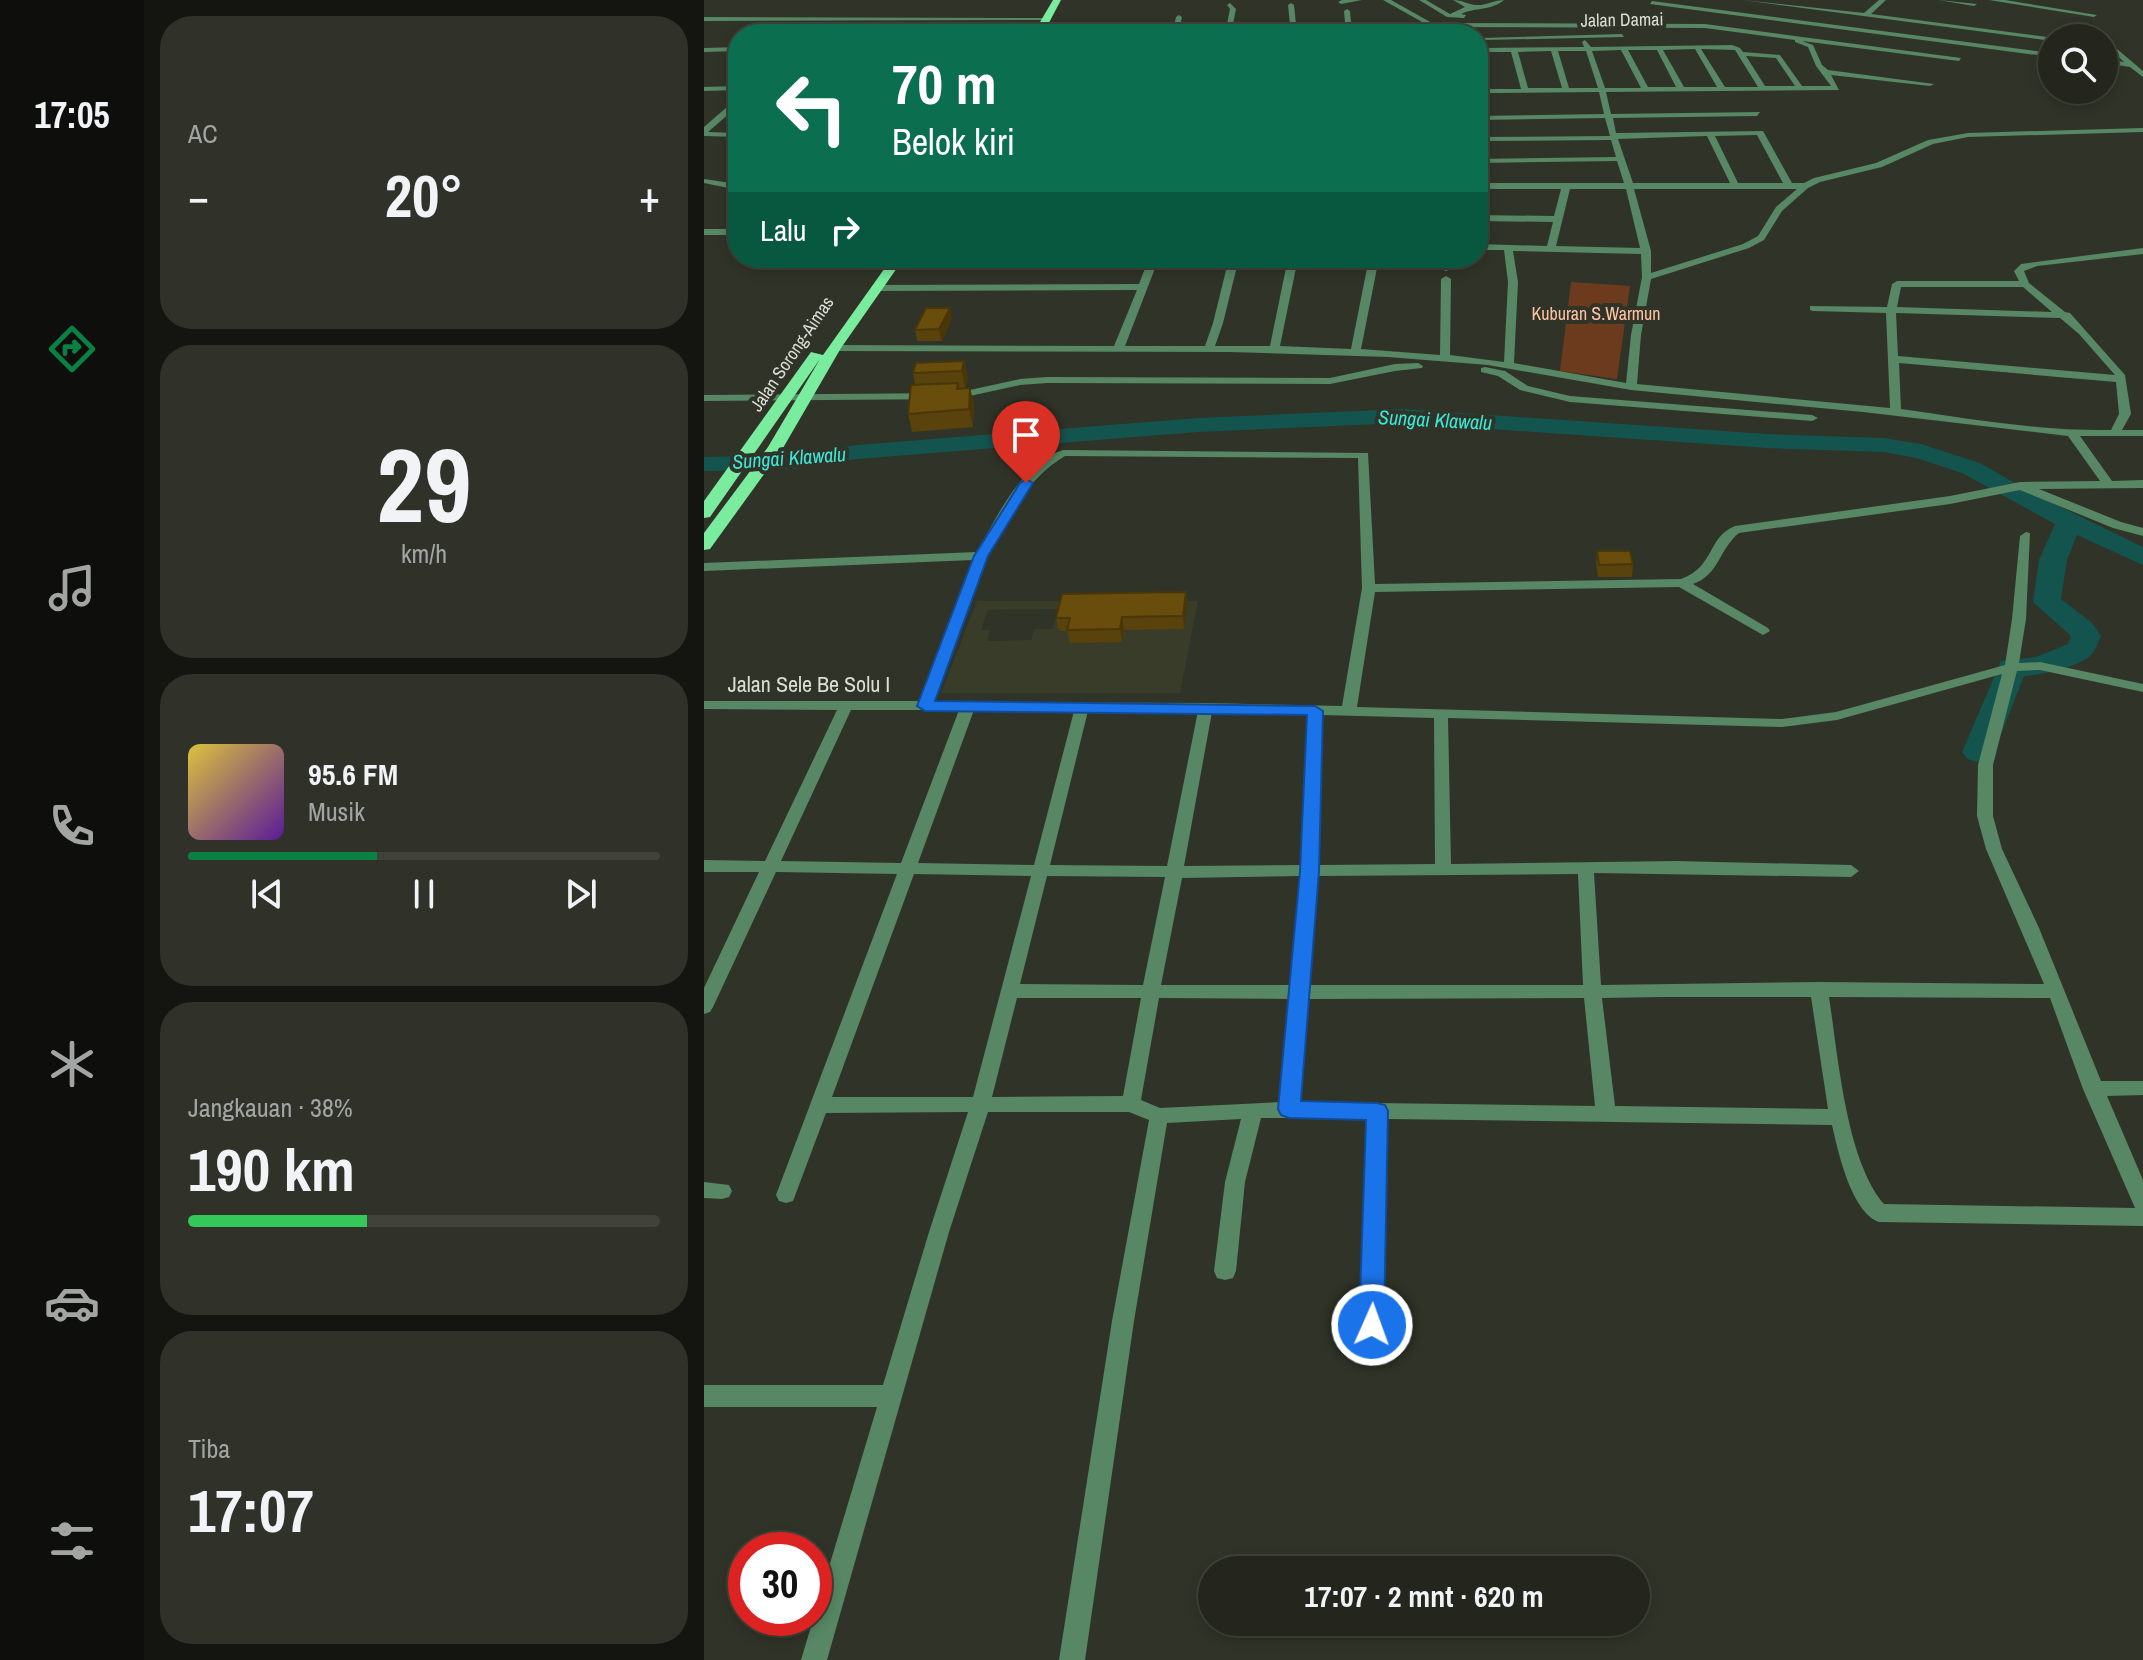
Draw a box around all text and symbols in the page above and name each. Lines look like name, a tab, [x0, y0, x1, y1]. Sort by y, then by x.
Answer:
street label: Jalan Damai	[1580, 6, 1664, 33]
map controls	[2038, 24, 2118, 104]
button: search	[2038, 24, 2118, 104]
text: 70 m	[892, 46, 997, 121]
icon: left	[760, 56, 864, 160]
text: 17:05	[34, 91, 110, 139]
text: AC	[188, 116, 218, 151]
text: Belok kiri	[892, 118, 1015, 166]
text: 20°	[385, 155, 463, 236]
text: −	[188, 166, 209, 226]
text: +	[639, 166, 660, 226]
icon: right	[823, 208, 867, 252]
text: Lalu	[760, 210, 807, 250]
street label: Jalan Sorong-Aimas	[744, 291, 839, 416]
park label: Kuburan S.Warmun	[1531, 301, 1661, 326]
icon: directions	[44, 321, 100, 377]
pin	[992, 401, 1060, 483]
water label: Sungai Klawalu	[1377, 403, 1493, 436]
icon: arrive	[1004, 413, 1048, 457]
text: 29	[377, 414, 471, 554]
water label: Sungai Klawalu	[731, 440, 847, 475]
text: km/h	[401, 536, 447, 571]
icon: music	[44, 560, 100, 616]
street label: Jalan Sele Be Solu I	[728, 669, 890, 699]
text: 95.6 FM	[308, 754, 398, 794]
text: Musik	[308, 794, 365, 829]
icon: phone	[44, 798, 100, 854]
icon: previous	[245, 872, 289, 916]
icon: pause	[402, 872, 446, 916]
icon: next	[559, 872, 603, 916]
icon: climate	[44, 1036, 100, 1092]
text: Jangkauan · 38%	[188, 1090, 353, 1125]
text: 190 km	[188, 1129, 355, 1210]
icon: car	[44, 1275, 100, 1331]
position arrow	[1330, 1283, 1414, 1367]
text: Tiba	[188, 1431, 230, 1466]
text: 17:07	[188, 1470, 314, 1551]
icon: filters	[44, 1513, 100, 1569]
speed limit sign: 30	[728, 1532, 832, 1636]
text: 17:07 · 2 mnt · 620 m	[1304, 1576, 1544, 1616]

